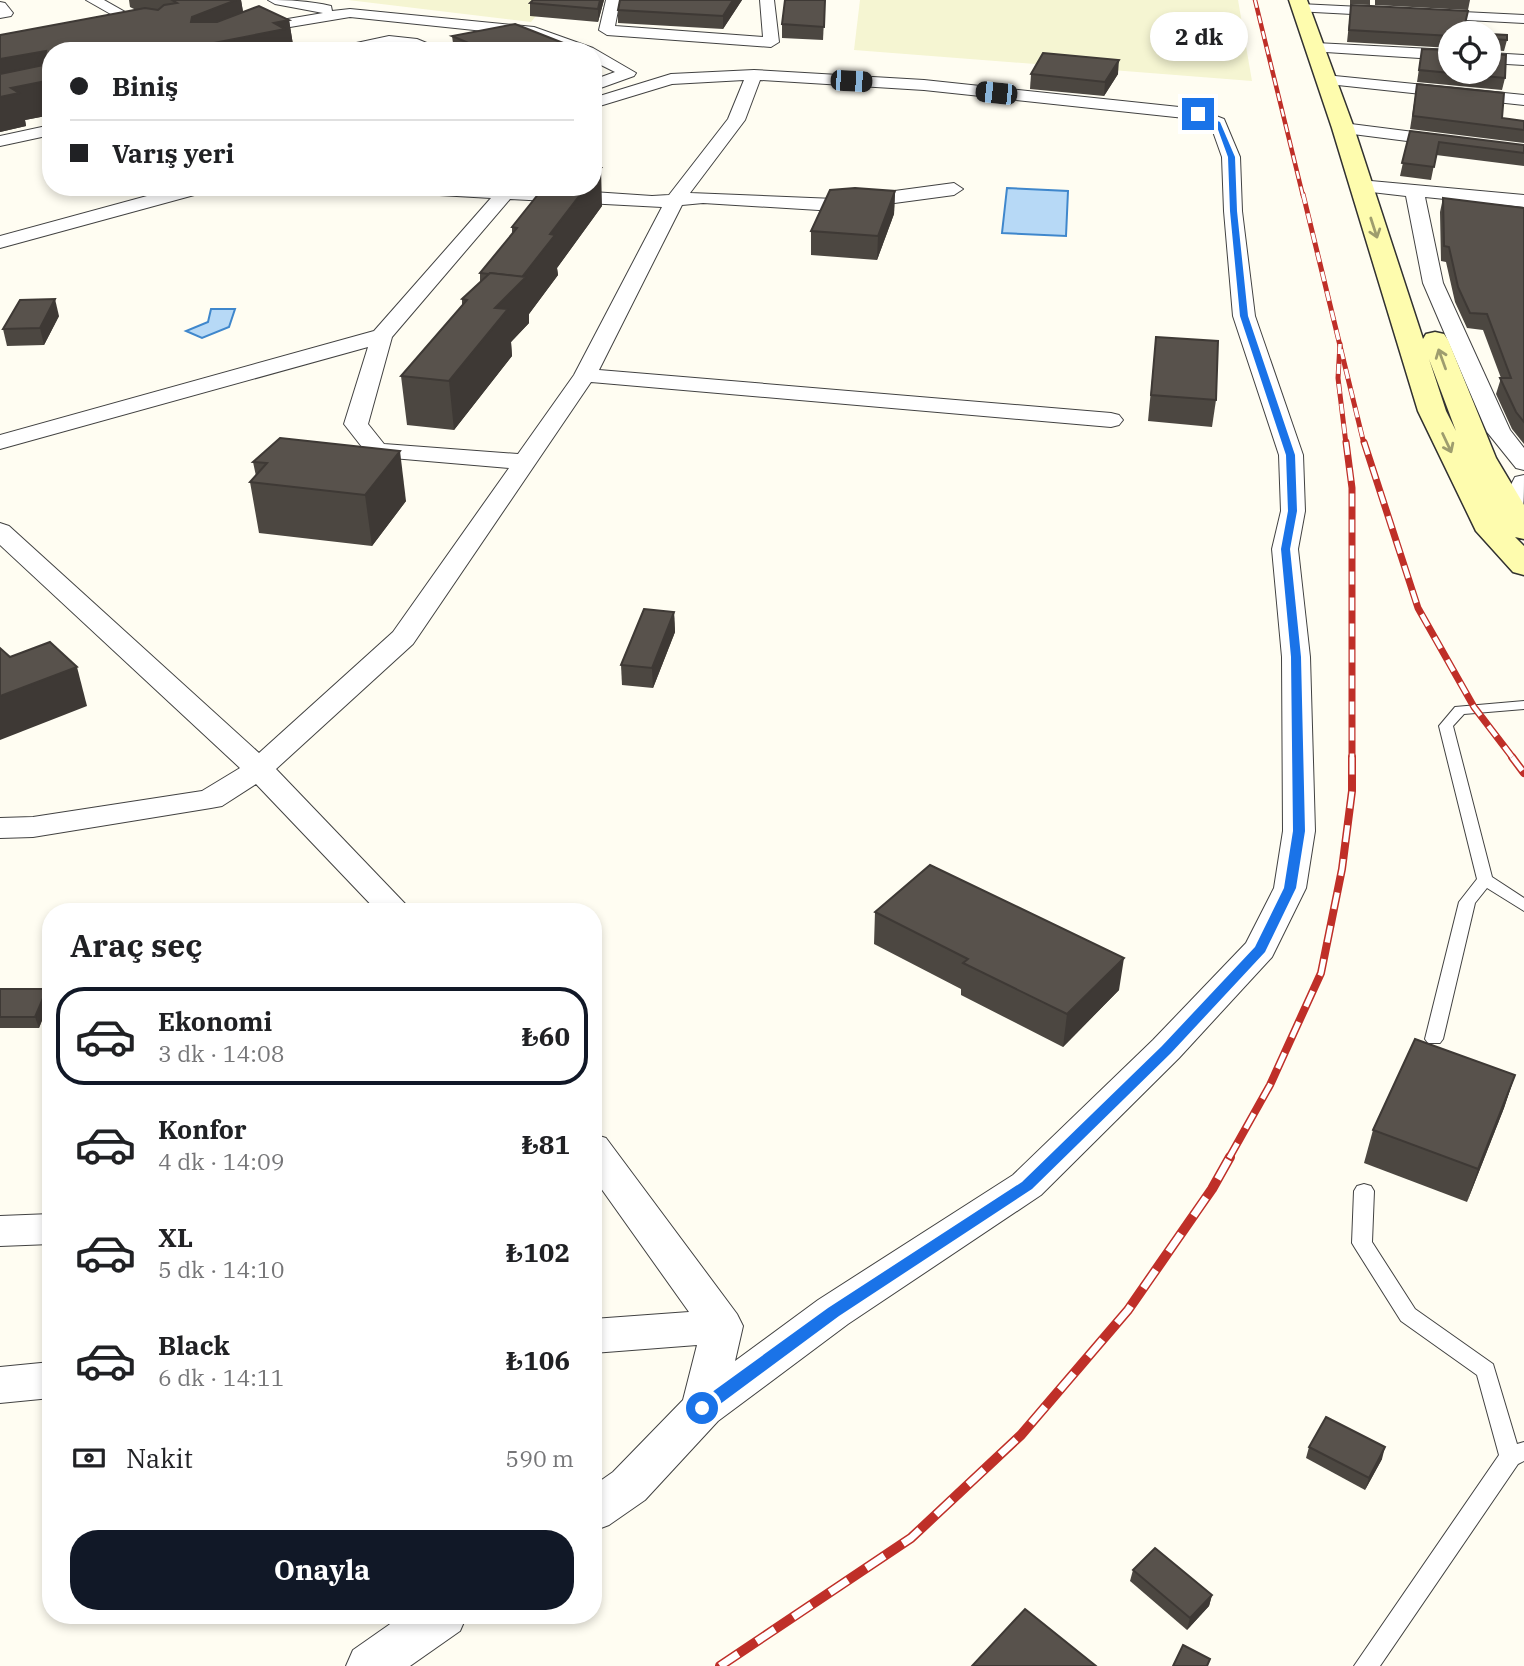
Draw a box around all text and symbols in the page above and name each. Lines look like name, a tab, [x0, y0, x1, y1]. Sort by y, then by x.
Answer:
callout: 2 dk	[1149, 12, 1247, 61]
text: 2 dk	[1175, 21, 1223, 51]
map controls	[1438, 21, 1501, 84]
button: locate	[1438, 21, 1501, 84]
text: Biniş	[112, 69, 178, 103]
car	[830, 69, 873, 93]
car	[975, 80, 1018, 106]
route end	[1182, 98, 1214, 130]
text: Varış yeri	[112, 136, 234, 170]
one-way arrow	[1368, 216, 1381, 238]
one-way arrow	[1435, 349, 1447, 371]
one-way arrow	[1441, 431, 1454, 453]
text: Araç seç	[70, 924, 202, 966]
text: Ekonomi	[158, 1004, 272, 1038]
icon: car	[74, 1005, 137, 1068]
text: ₺60	[521, 1019, 570, 1053]
text: 3 dk · 14:08	[158, 1038, 285, 1068]
text: Konfor	[158, 1112, 247, 1146]
icon: car	[74, 1113, 137, 1176]
text: ₺81	[521, 1127, 570, 1161]
text: 4 dk · 14:09	[158, 1146, 285, 1176]
text: XL	[158, 1220, 193, 1254]
icon: car	[74, 1221, 137, 1284]
text: ₺102	[506, 1235, 570, 1269]
text: 5 dk · 14:10	[158, 1254, 285, 1284]
text: Black	[158, 1328, 230, 1362]
icon: car	[74, 1329, 137, 1392]
text: ₺106	[506, 1343, 570, 1377]
text: 6 dk · 14:11	[158, 1362, 285, 1392]
route start	[686, 1392, 718, 1424]
icon: cash	[70, 1439, 108, 1477]
text: Nakit	[126, 1441, 193, 1475]
text: 590 m	[505, 1443, 574, 1473]
button: Onayla	[70, 1530, 574, 1610]

